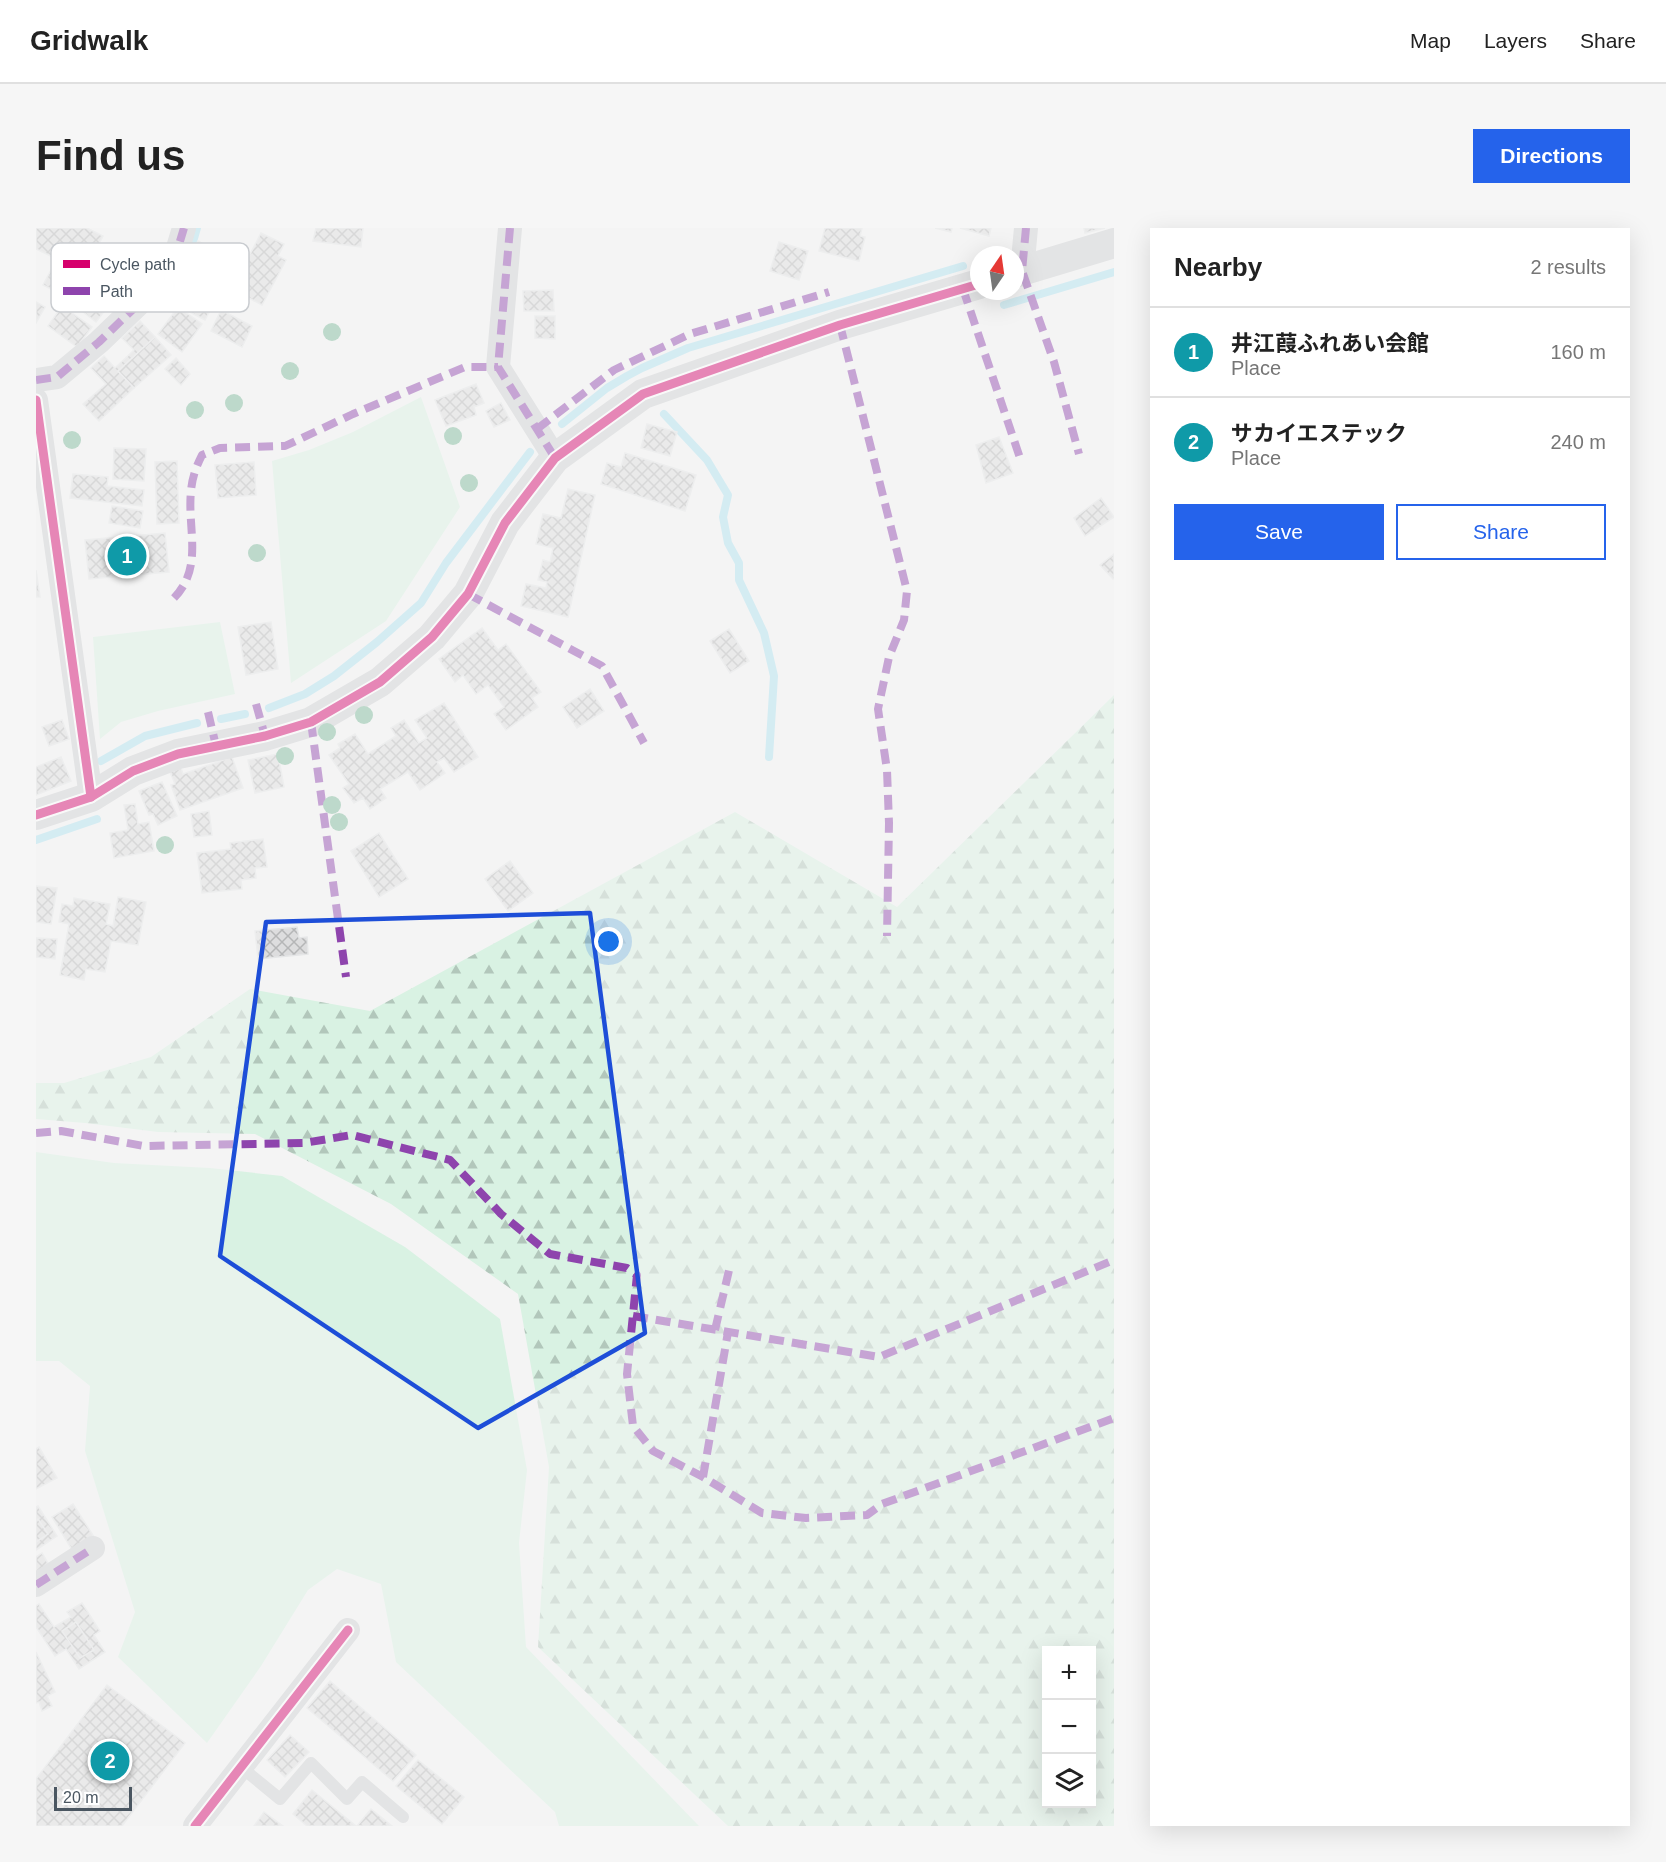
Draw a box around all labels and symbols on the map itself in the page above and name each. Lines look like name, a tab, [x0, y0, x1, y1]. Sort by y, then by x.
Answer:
legend	[51, 243, 249, 312]
north arrow	[970, 246, 1024, 300]
text: Cycle path	[100, 256, 176, 273]
text: Path	[100, 283, 133, 300]
pin: 1	[108, 534, 146, 578]
your location	[594, 927, 623, 956]
pin: 2	[90, 1738, 130, 1784]
scale bar	[54, 1784, 132, 1812]

